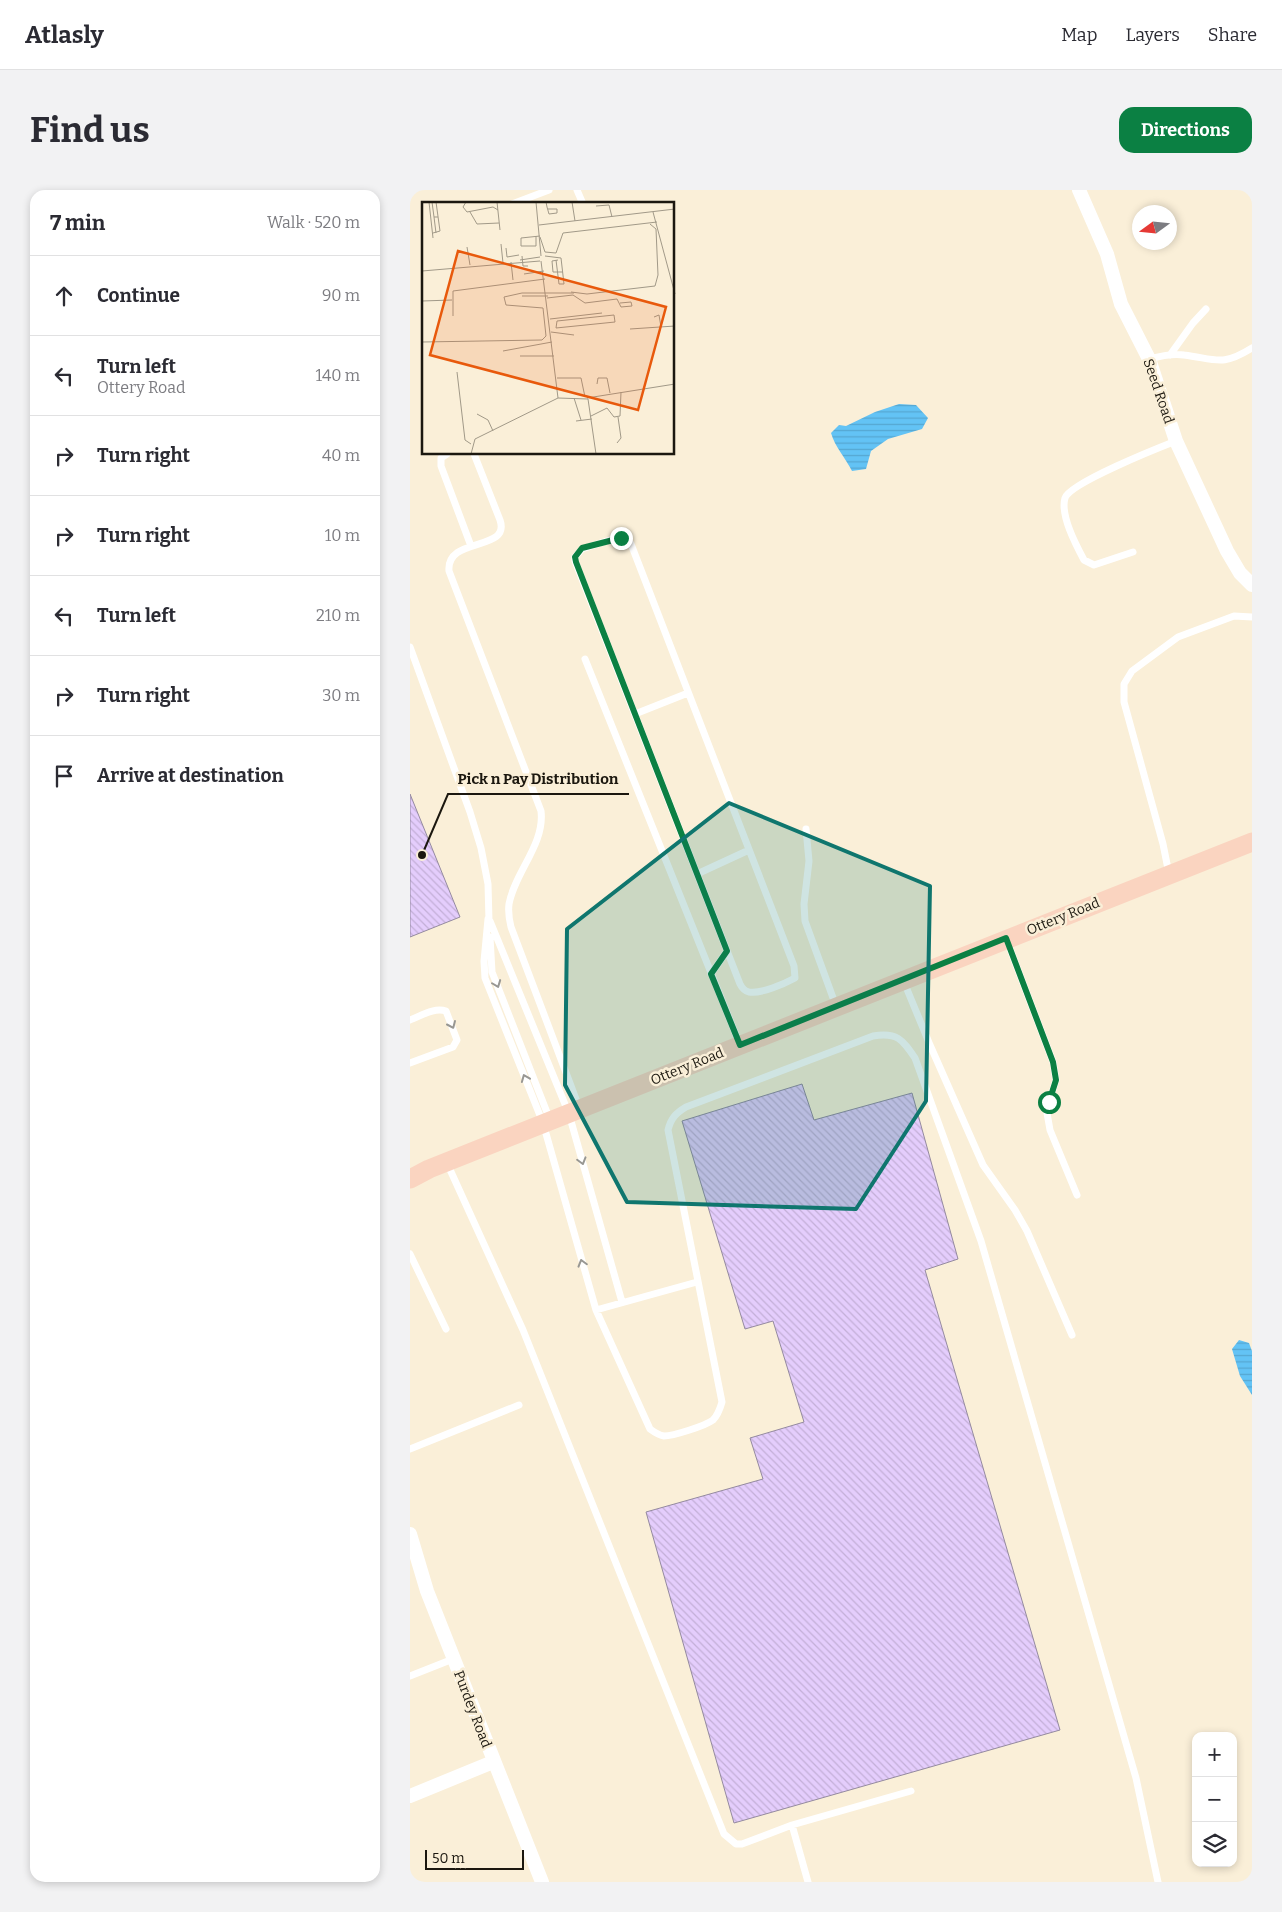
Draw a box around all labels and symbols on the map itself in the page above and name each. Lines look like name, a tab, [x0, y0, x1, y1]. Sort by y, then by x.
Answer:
inset map	[422, 202, 675, 455]
north arrow	[1132, 205, 1177, 250]
street label: Seed Road	[1139, 356, 1178, 426]
route end	[610, 527, 633, 550]
callout: Pick n Pay Distribution	[448, 764, 629, 794]
text: Pick n Pay Distribution	[458, 770, 619, 788]
street label: Ottery Road	[1024, 894, 1102, 939]
one-way arrow	[491, 979, 501, 988]
one-way arrow	[445, 1020, 456, 1029]
street label: Ottery Road	[648, 1044, 726, 1089]
one-way arrow	[520, 1074, 531, 1083]
route start	[1038, 1091, 1061, 1114]
one-way arrow	[576, 1156, 586, 1164]
one-way arrow	[578, 1259, 588, 1268]
street label: Purdey Road	[450, 1668, 495, 1750]
scale bar	[425, 1847, 524, 1870]

